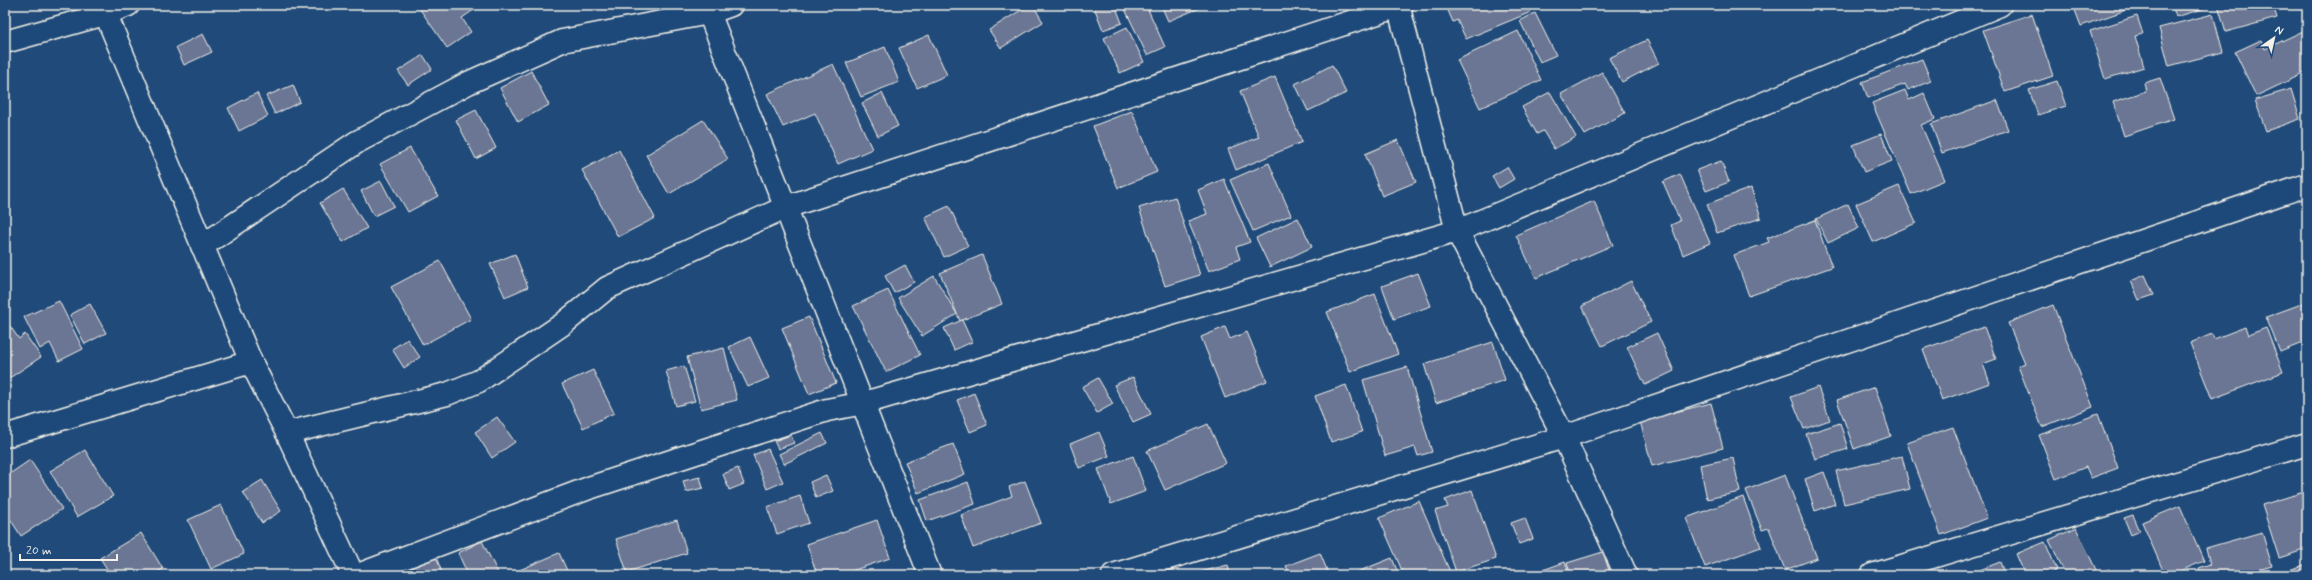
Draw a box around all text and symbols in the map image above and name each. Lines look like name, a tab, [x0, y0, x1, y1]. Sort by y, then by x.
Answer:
north arrow	[2254, 18, 2294, 58]
text: N	[2272, 23, 2286, 38]
scale bar	[20, 536, 117, 562]
text: 20 m	[26, 543, 52, 559]

